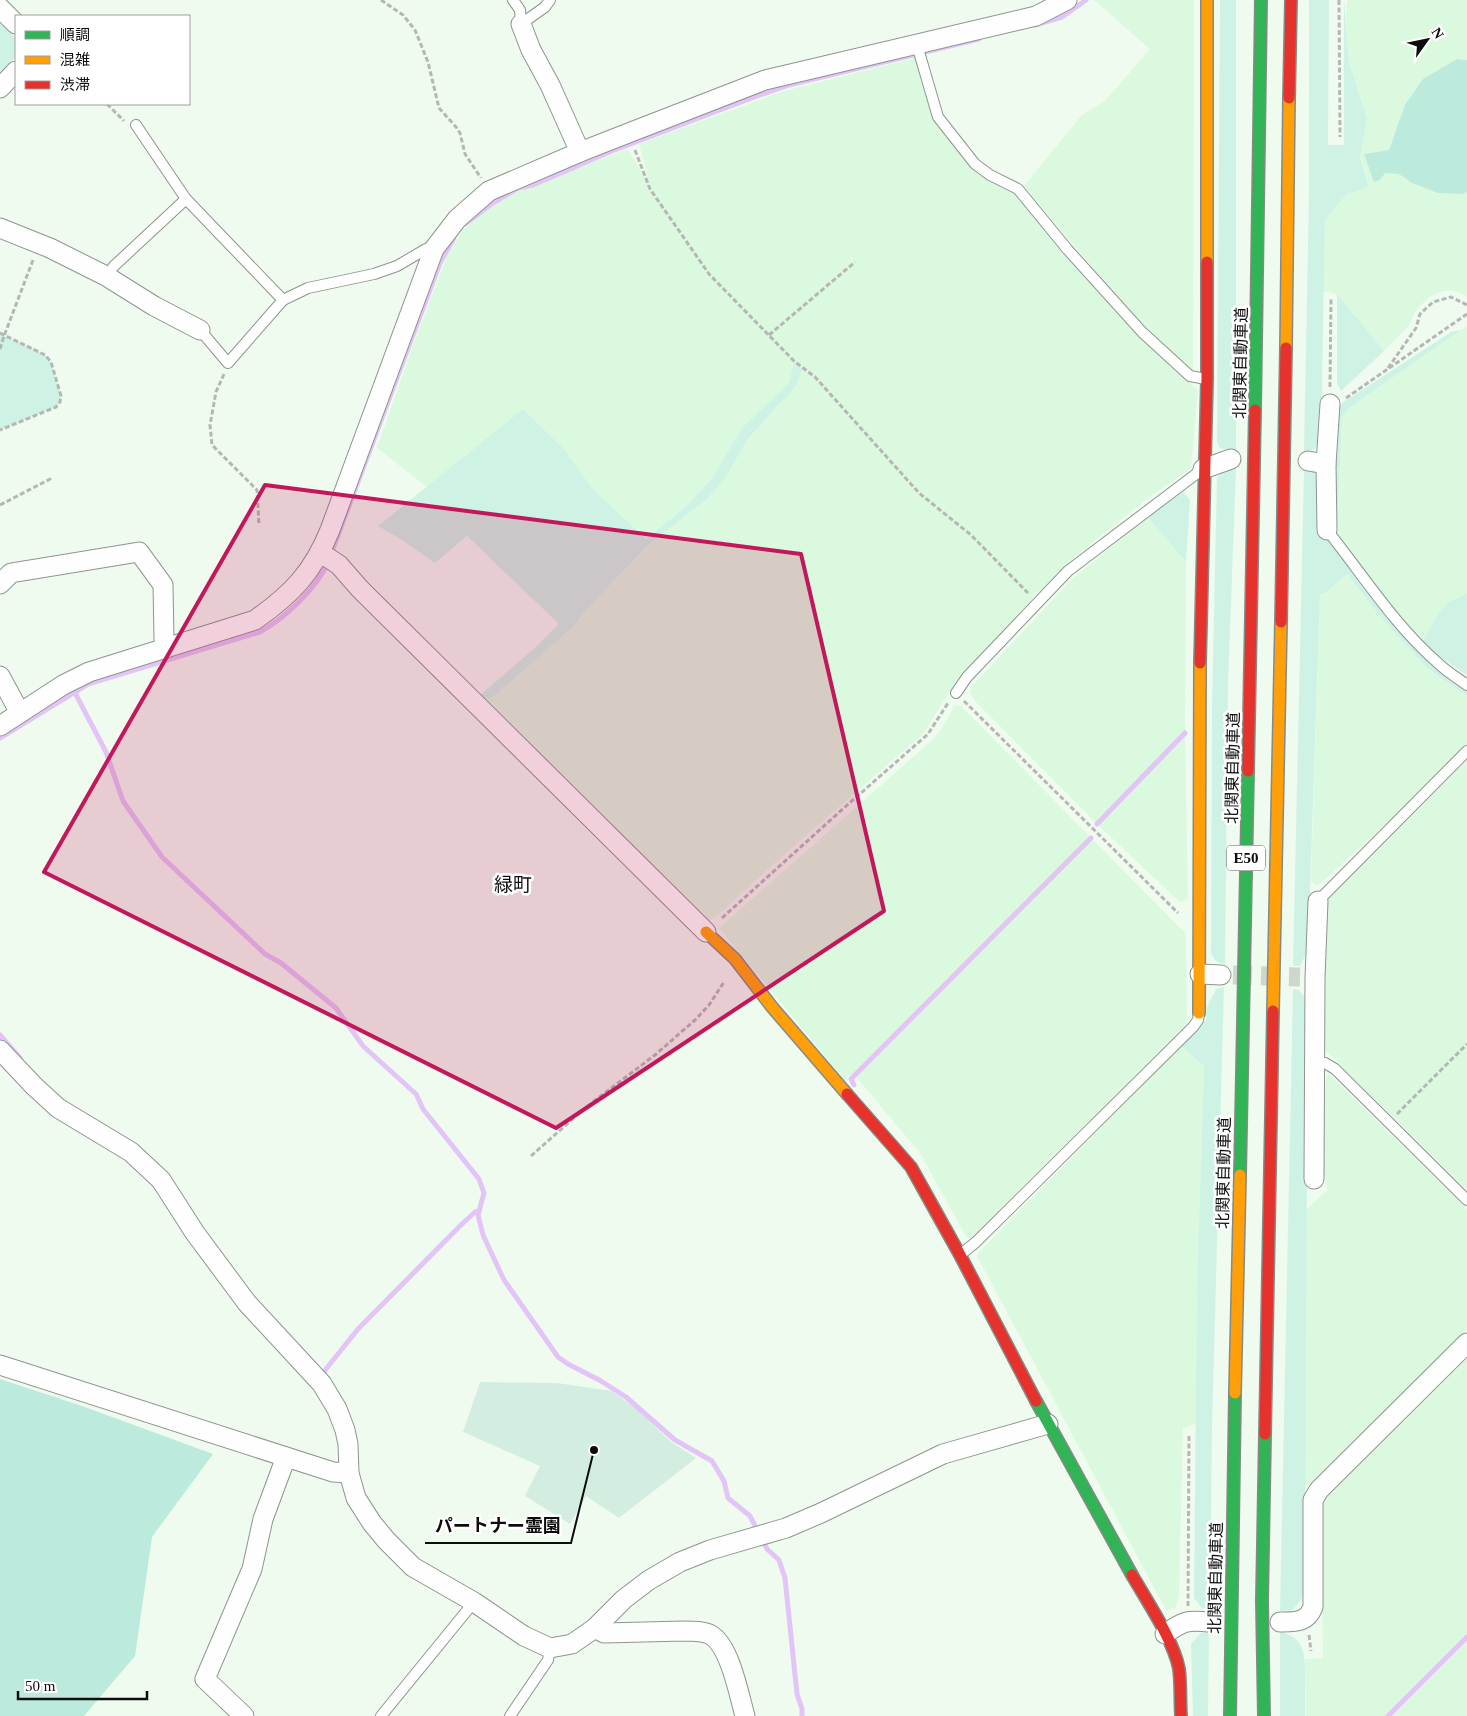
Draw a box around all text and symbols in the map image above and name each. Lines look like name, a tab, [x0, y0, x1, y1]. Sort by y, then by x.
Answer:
legend	[15, 15, 190, 105]
north arrow	[1402, 15, 1452, 65]
text: N	[1428, 25, 1447, 42]
text: 順調	[60, 27, 90, 43]
text: 混雑	[60, 52, 90, 68]
text: 渋滞	[60, 77, 90, 93]
street label: 北関東自動車道	[1231, 307, 1250, 419]
street label: 北関東自動車道	[1223, 712, 1242, 824]
road number: E50	[1227, 846, 1265, 870]
district label: 緑町	[494, 874, 532, 895]
street label: 北関東自動車道	[1214, 1117, 1233, 1229]
callout: パートナー霊園	[425, 1510, 571, 1543]
text: パートナー霊園	[435, 1516, 561, 1536]
street label: 北関東自動車道	[1206, 1522, 1225, 1634]
scale bar	[18, 1668, 146, 1700]
text: 50 m	[25, 1678, 56, 1694]

